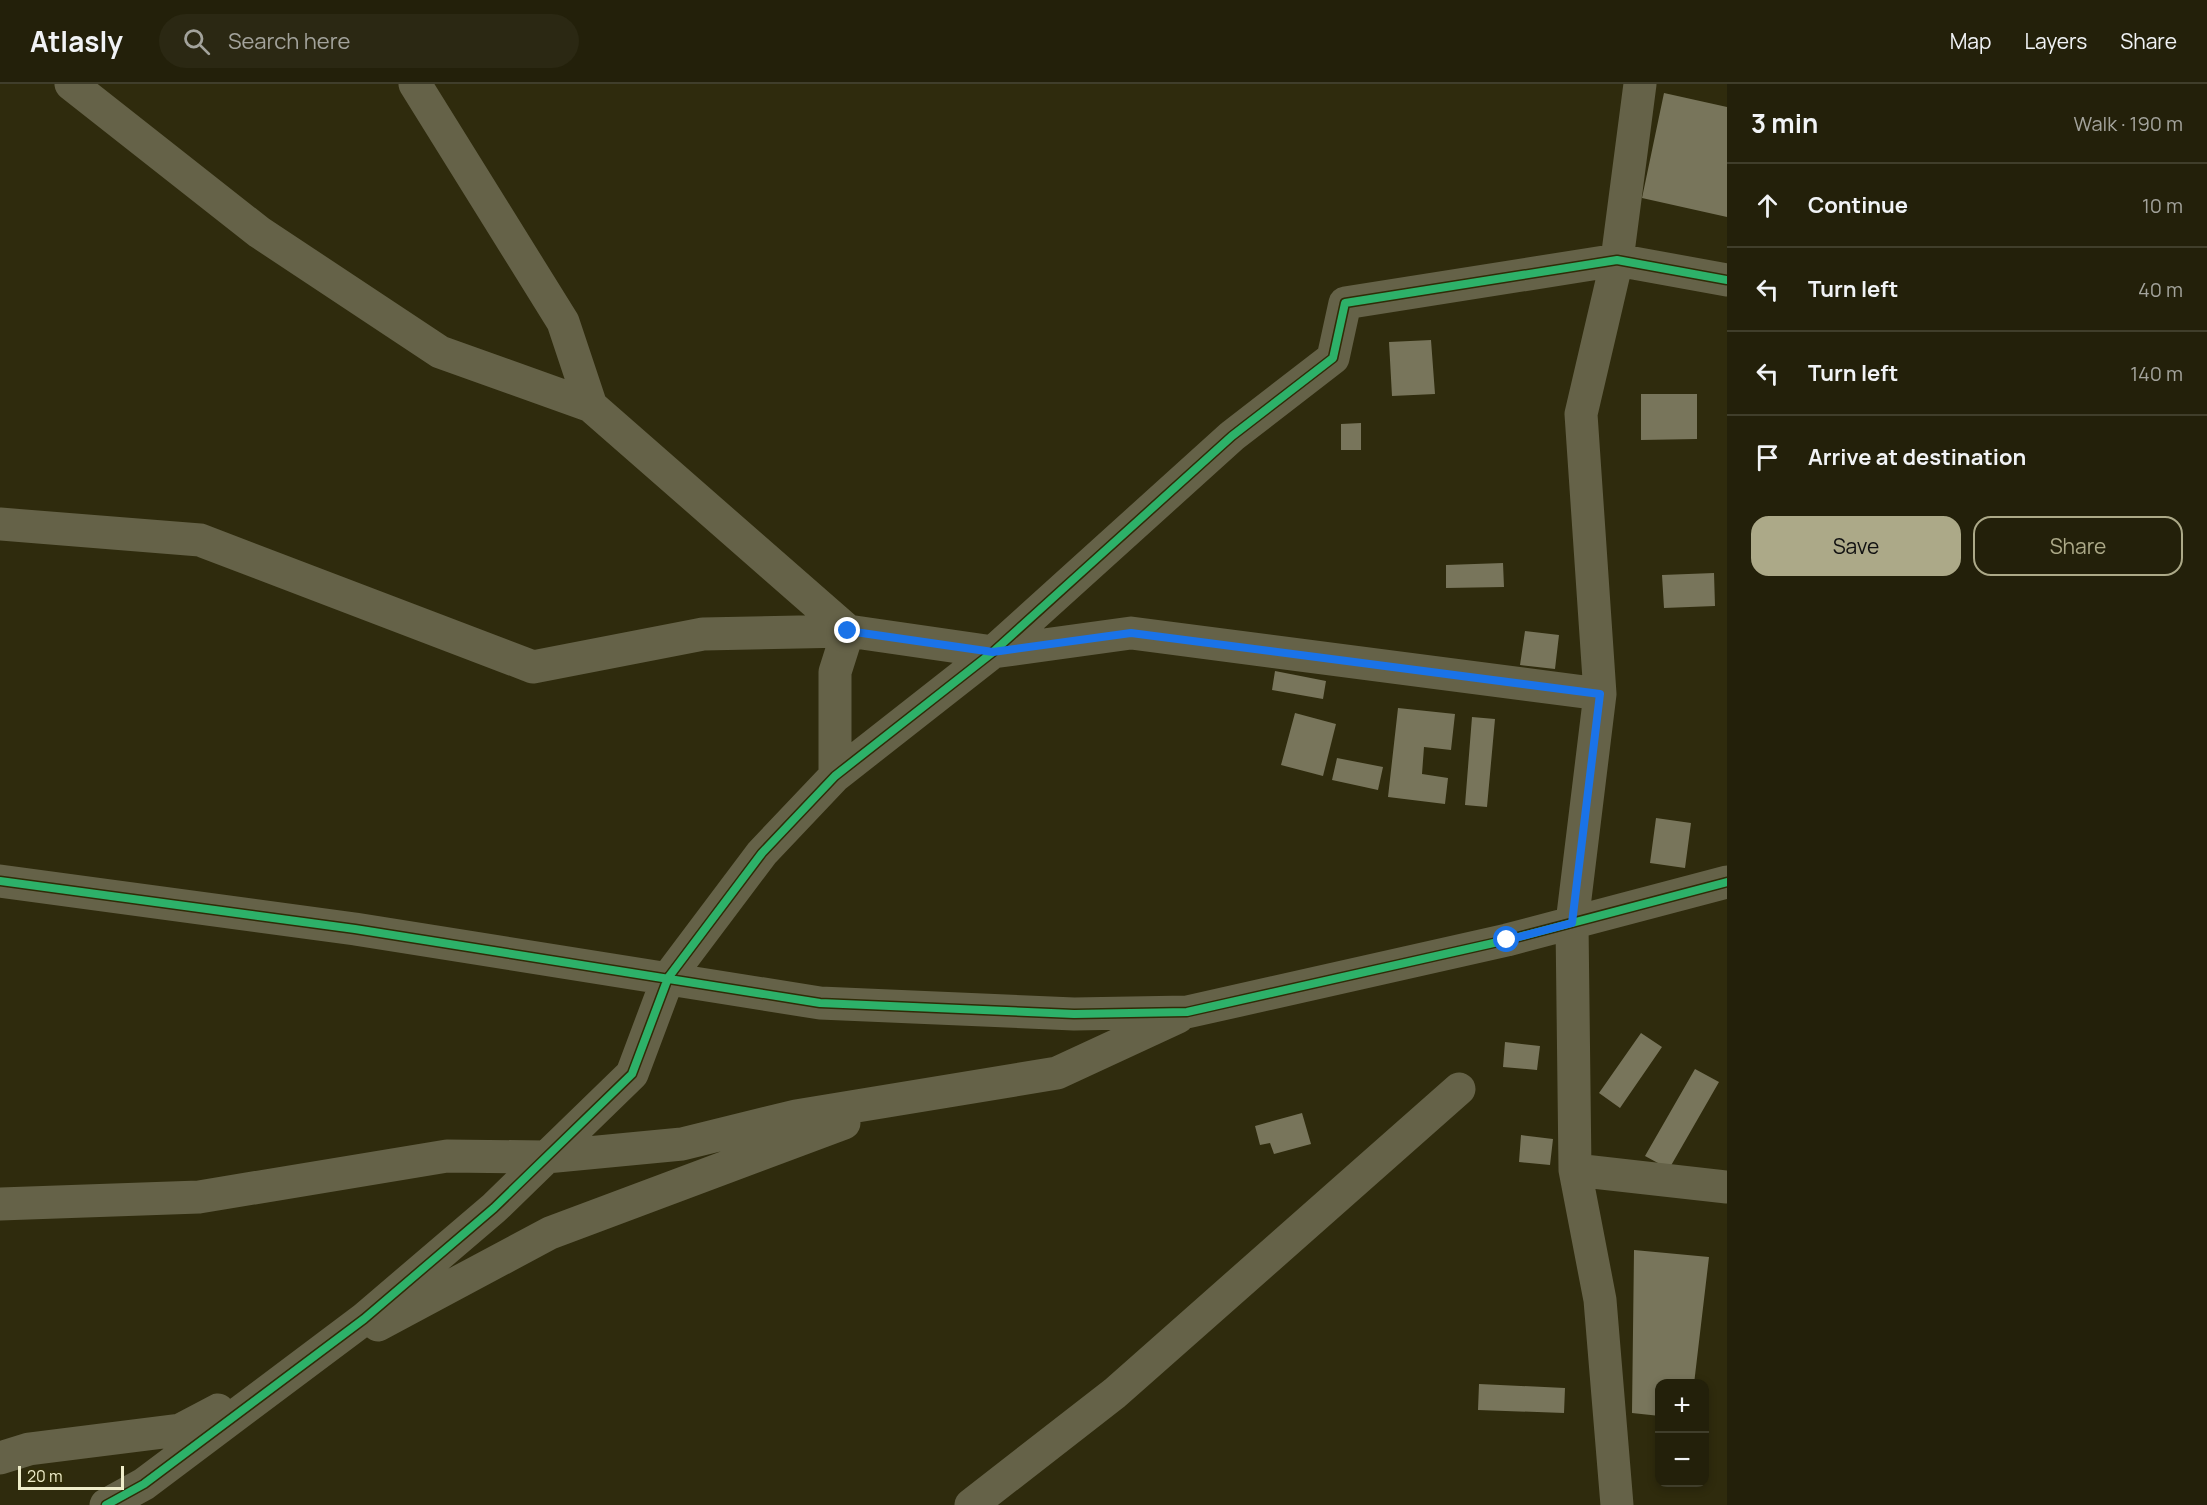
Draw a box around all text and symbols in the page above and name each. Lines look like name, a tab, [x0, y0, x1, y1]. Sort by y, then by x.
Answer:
search box	[159, 14, 579, 68]
text: Atlasly	[30, 22, 123, 60]
icon: search	[180, 25, 213, 58]
text: Search here	[228, 26, 350, 56]
text: Map	[1950, 27, 1991, 55]
text: Layers	[2024, 27, 2087, 55]
text: Share	[2120, 27, 2177, 55]
text: 3 min	[1751, 105, 1818, 141]
text: Walk · 190 m	[2074, 110, 2183, 137]
icon: ahead	[1751, 189, 1784, 222]
text: Continue	[1808, 190, 1908, 220]
text: 10 m	[2142, 192, 2183, 219]
icon: left	[1751, 273, 1784, 306]
text: Turn left	[1808, 274, 1898, 304]
text: 40 m	[2138, 276, 2183, 303]
icon: left	[1751, 357, 1784, 390]
text: Turn left	[1808, 358, 1898, 388]
text: 140 m	[2130, 360, 2183, 387]
icon: arrive	[1751, 441, 1784, 474]
text: Arrive at destination	[1808, 442, 2026, 472]
button: Save	[1751, 516, 1961, 576]
button: Share	[1973, 516, 2183, 576]
route end	[834, 617, 860, 643]
route start	[1493, 926, 1519, 952]
map controls	[1655, 1379, 1709, 1487]
button: +	[1655, 1379, 1709, 1433]
button: −	[1655, 1433, 1709, 1487]
scale bar	[18, 1463, 124, 1490]
text: 20 m	[27, 1465, 63, 1487]

